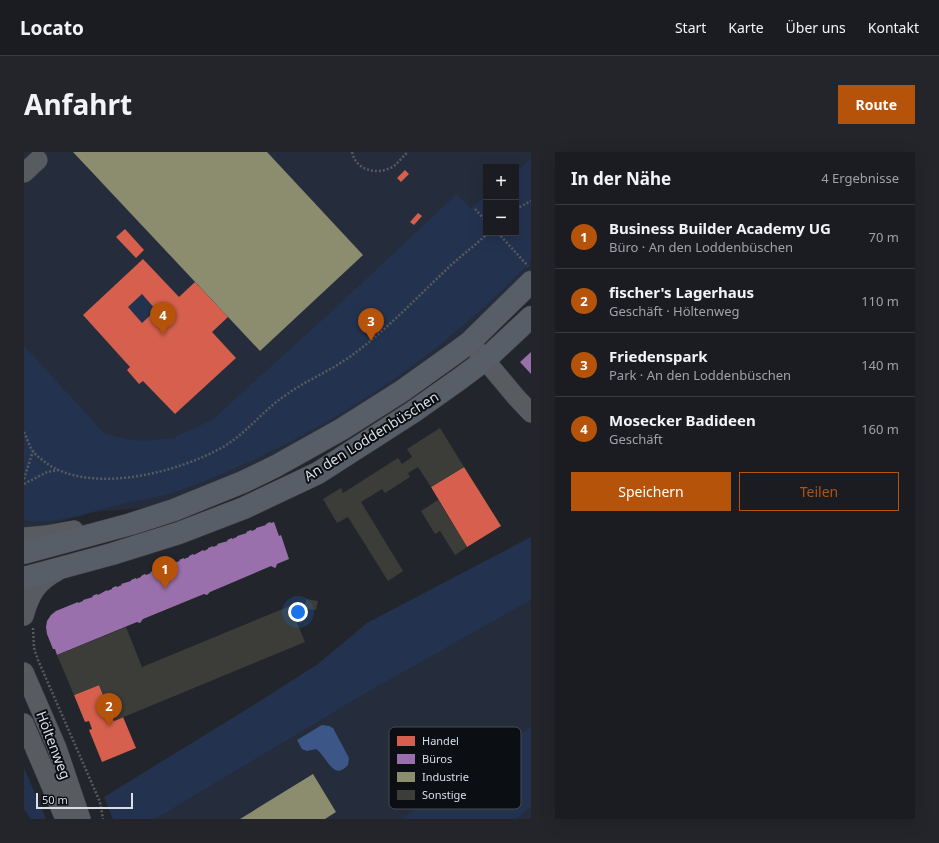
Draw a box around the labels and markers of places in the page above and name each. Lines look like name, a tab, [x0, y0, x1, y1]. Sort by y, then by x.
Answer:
pin: 4	[150, 302, 176, 335]
pin: 3	[358, 308, 384, 341]
pin: 1	[152, 556, 178, 589]
pin: 2	[96, 693, 122, 726]

